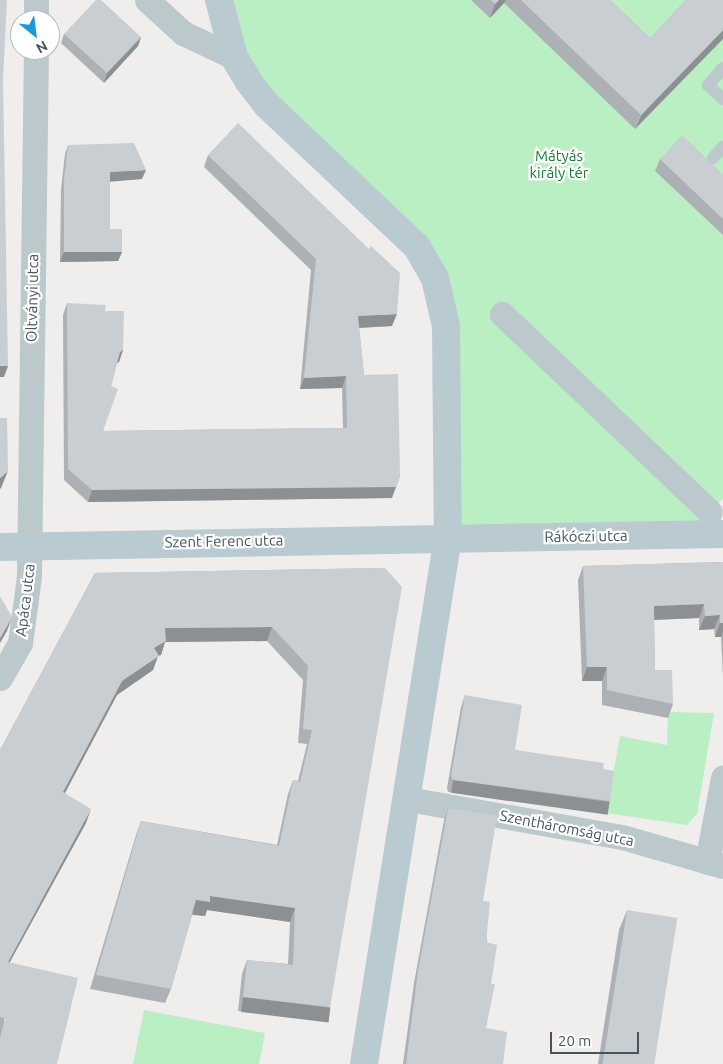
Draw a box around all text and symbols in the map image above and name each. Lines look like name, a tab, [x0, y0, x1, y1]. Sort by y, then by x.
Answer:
north arrow	[10, 10, 60, 60]
text: N	[33, 38, 50, 57]
park label: Mátyás király tér	[529, 146, 589, 181]
street label: Oltványi utca	[22, 254, 42, 342]
street label: Rákóczi utca	[544, 526, 628, 546]
street label: Szent Ferenc utca	[164, 531, 284, 551]
street label: Apáca utca	[12, 562, 38, 638]
street label: Szentháromság utca	[498, 806, 636, 850]
scale bar	[553, 1022, 642, 1054]
text: 20 m	[558, 1032, 591, 1049]

